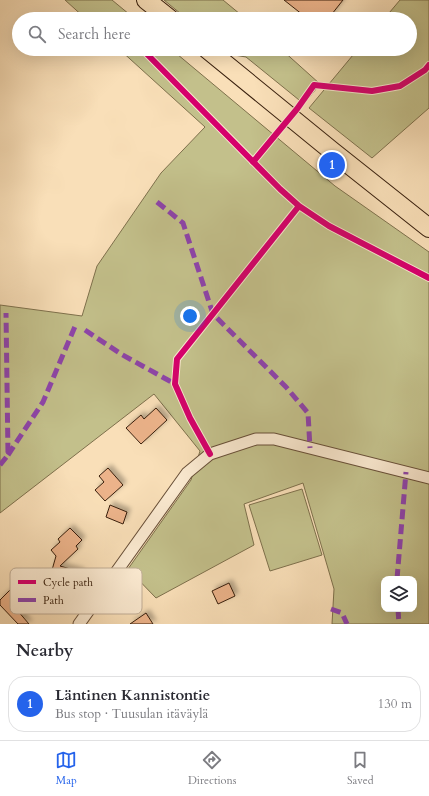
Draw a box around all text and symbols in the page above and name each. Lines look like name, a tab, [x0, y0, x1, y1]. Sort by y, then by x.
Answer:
search box	[12, 12, 417, 56]
icon: search	[26, 23, 48, 45]
text: Search here	[58, 24, 131, 44]
pin: 1	[319, 150, 345, 180]
your location	[180, 306, 200, 326]
legend	[10, 568, 142, 614]
text: Cycle path	[43, 575, 93, 590]
map controls	[381, 576, 417, 612]
button: layers	[381, 576, 417, 612]
text: Path	[43, 593, 64, 608]
text: Nearby	[16, 639, 73, 662]
text: Läntinen Kannistontie	[55, 685, 210, 705]
text: 1	[27, 695, 33, 713]
text: 130 m	[378, 695, 412, 713]
text: Bus stop · Tuusulan itäväylä	[55, 705, 208, 723]
tab: Map	[55, 749, 77, 788]
tab: Directions	[188, 749, 236, 788]
tab: Saved	[347, 749, 374, 788]

